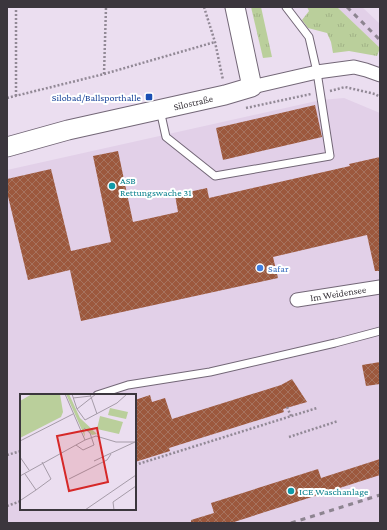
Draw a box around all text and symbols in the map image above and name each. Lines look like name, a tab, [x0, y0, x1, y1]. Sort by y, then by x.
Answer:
place label: Silobad/Ballsporthalle	[52, 92, 142, 103]
marker: Silobad/Ballsporthalle	[144, 92, 154, 102]
street label: Silostraße	[172, 92, 214, 112]
place label: ASB Rettungswache 31	[120, 175, 192, 198]
marker: ASB Rettungswache 31	[107, 181, 117, 191]
marker: Safar	[255, 263, 265, 273]
place label: Safar	[268, 263, 289, 274]
street label: Im Weidensee	[309, 284, 367, 303]
inset map	[20, 394, 136, 510]
marker: ICE Waschanlage	[286, 486, 296, 496]
place label: ICE Waschanlage	[299, 486, 369, 497]

